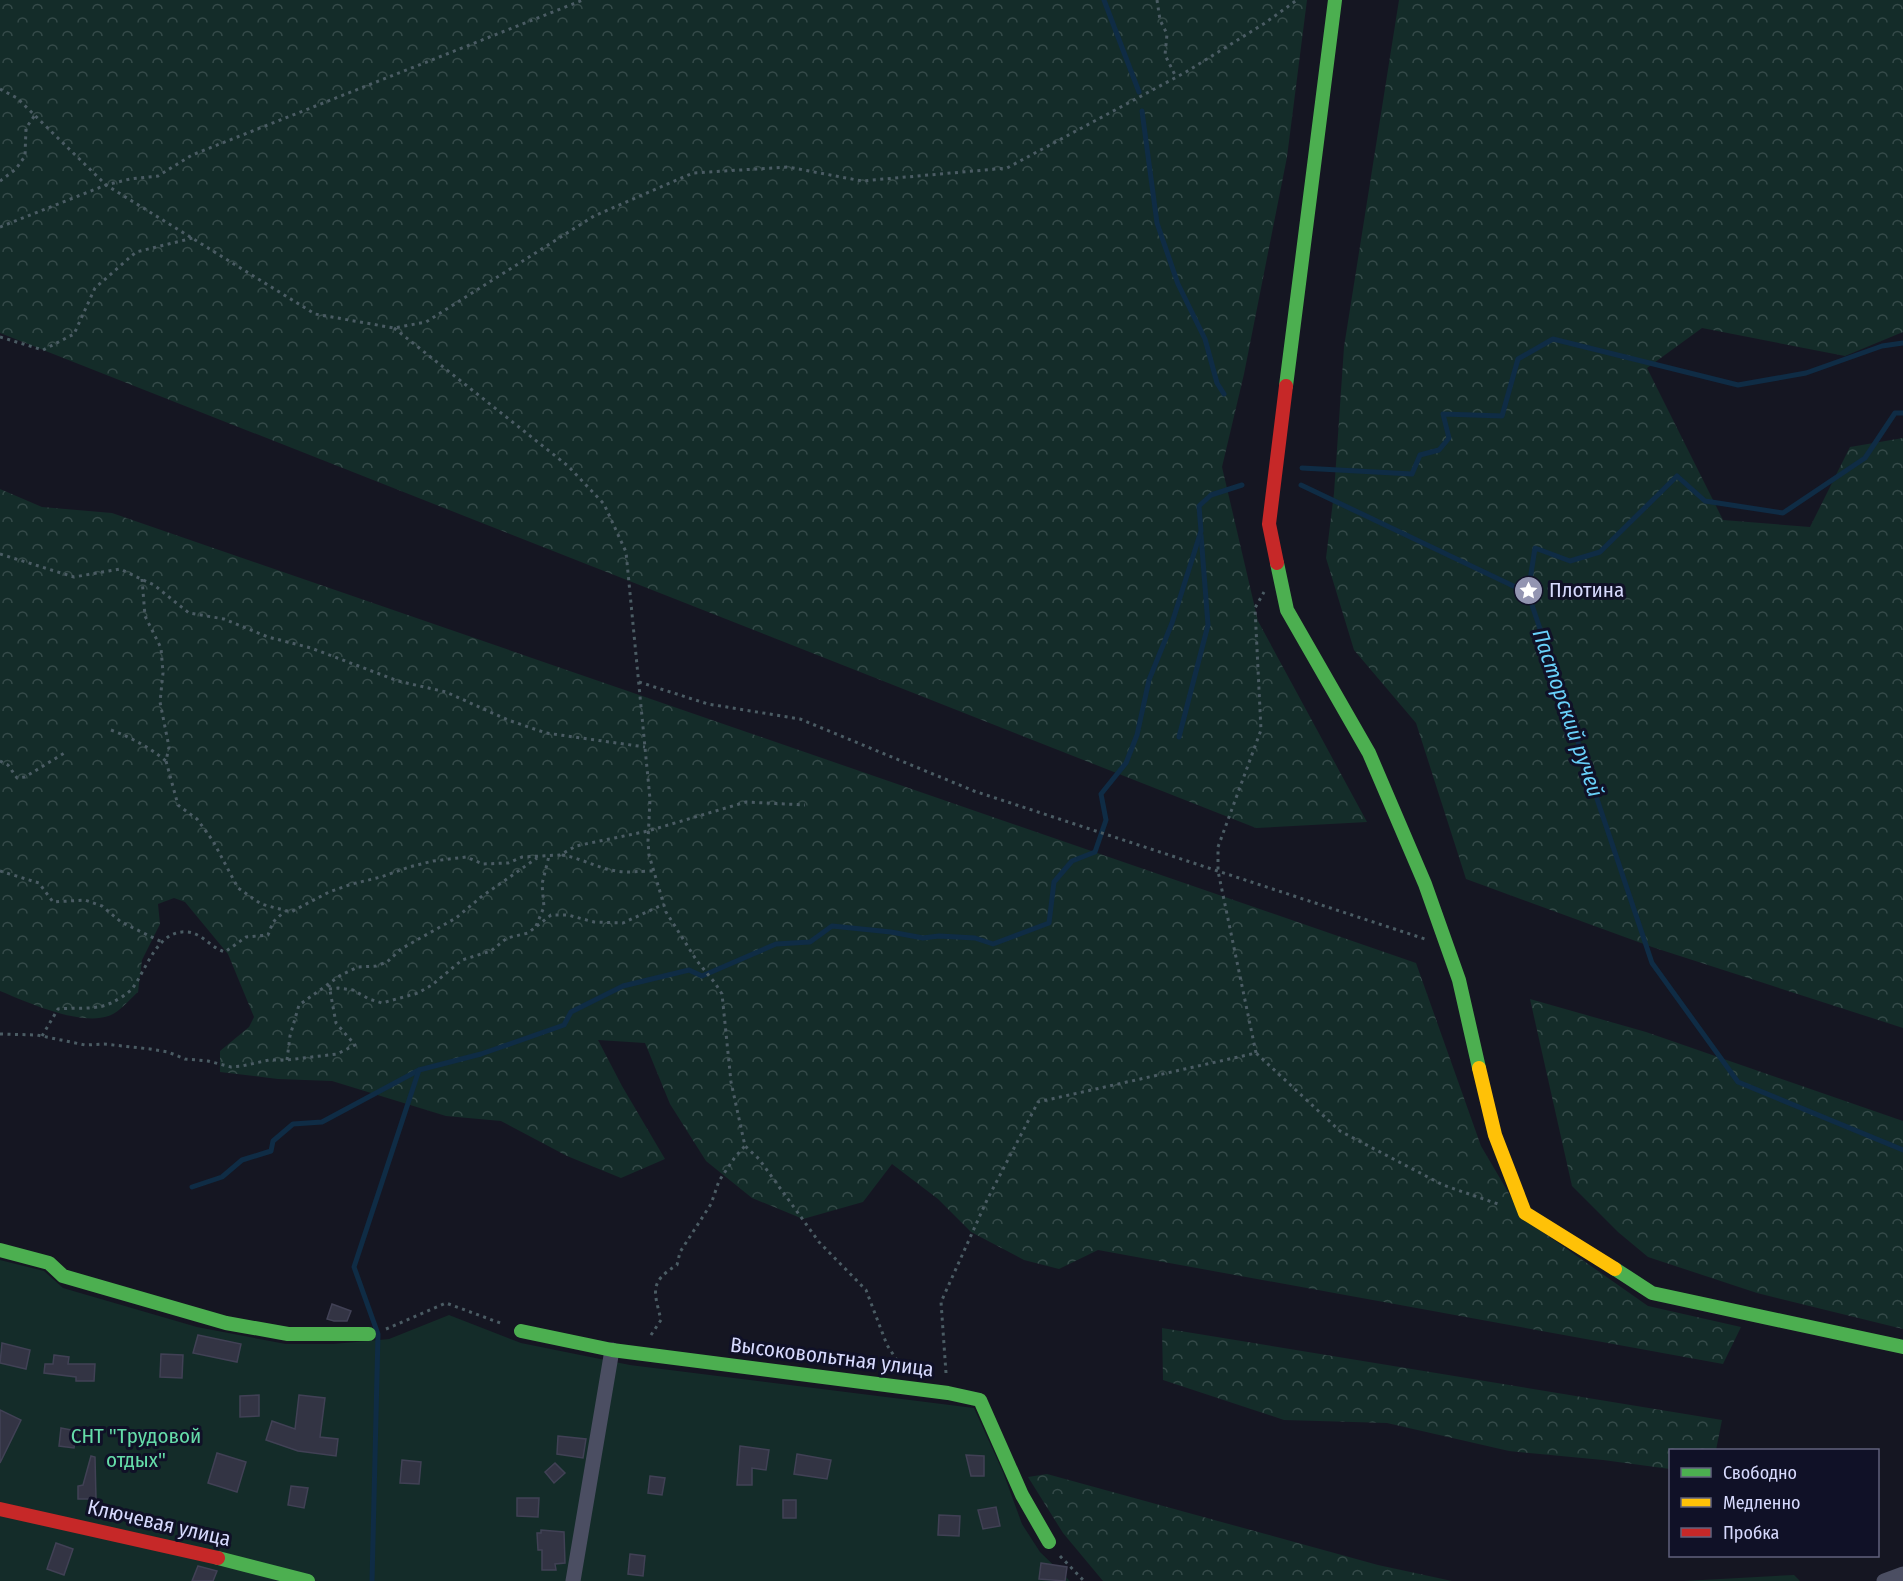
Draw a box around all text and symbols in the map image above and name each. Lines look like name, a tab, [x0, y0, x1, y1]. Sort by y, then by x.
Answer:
place icon: Плотина	[1512, 574, 1544, 606]
place label: Плотина	[1549, 577, 1624, 603]
water label: Пасторский ручей	[1527, 626, 1609, 800]
street label: Высоковольтная улица	[729, 1332, 935, 1382]
park label: СНТ "Трудовой отдых"	[71, 1423, 201, 1473]
legend	[1669, 1449, 1879, 1557]
text: Свободно	[1723, 1462, 1797, 1484]
text: Медленно	[1723, 1492, 1801, 1514]
street label: Ключевая улица	[85, 1494, 233, 1552]
text: Пробка	[1723, 1522, 1779, 1544]

